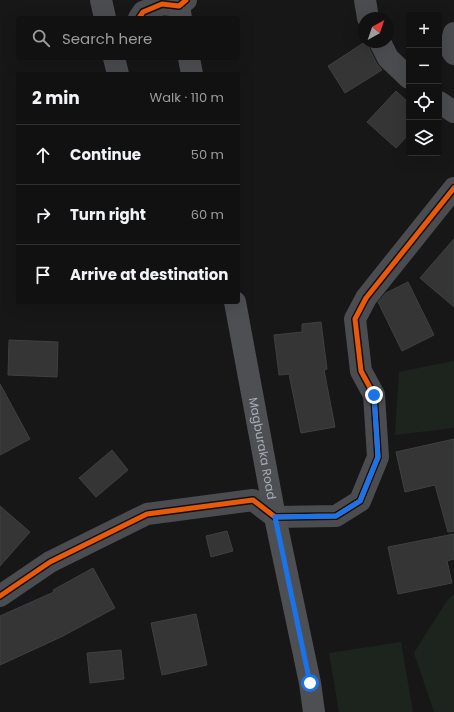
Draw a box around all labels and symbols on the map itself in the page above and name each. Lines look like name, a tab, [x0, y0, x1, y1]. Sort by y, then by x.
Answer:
north arrow	[358, 12, 394, 48]
route end	[365, 386, 383, 404]
street label: Magburaka Road	[245, 396, 281, 501]
route start	[301, 674, 319, 692]

